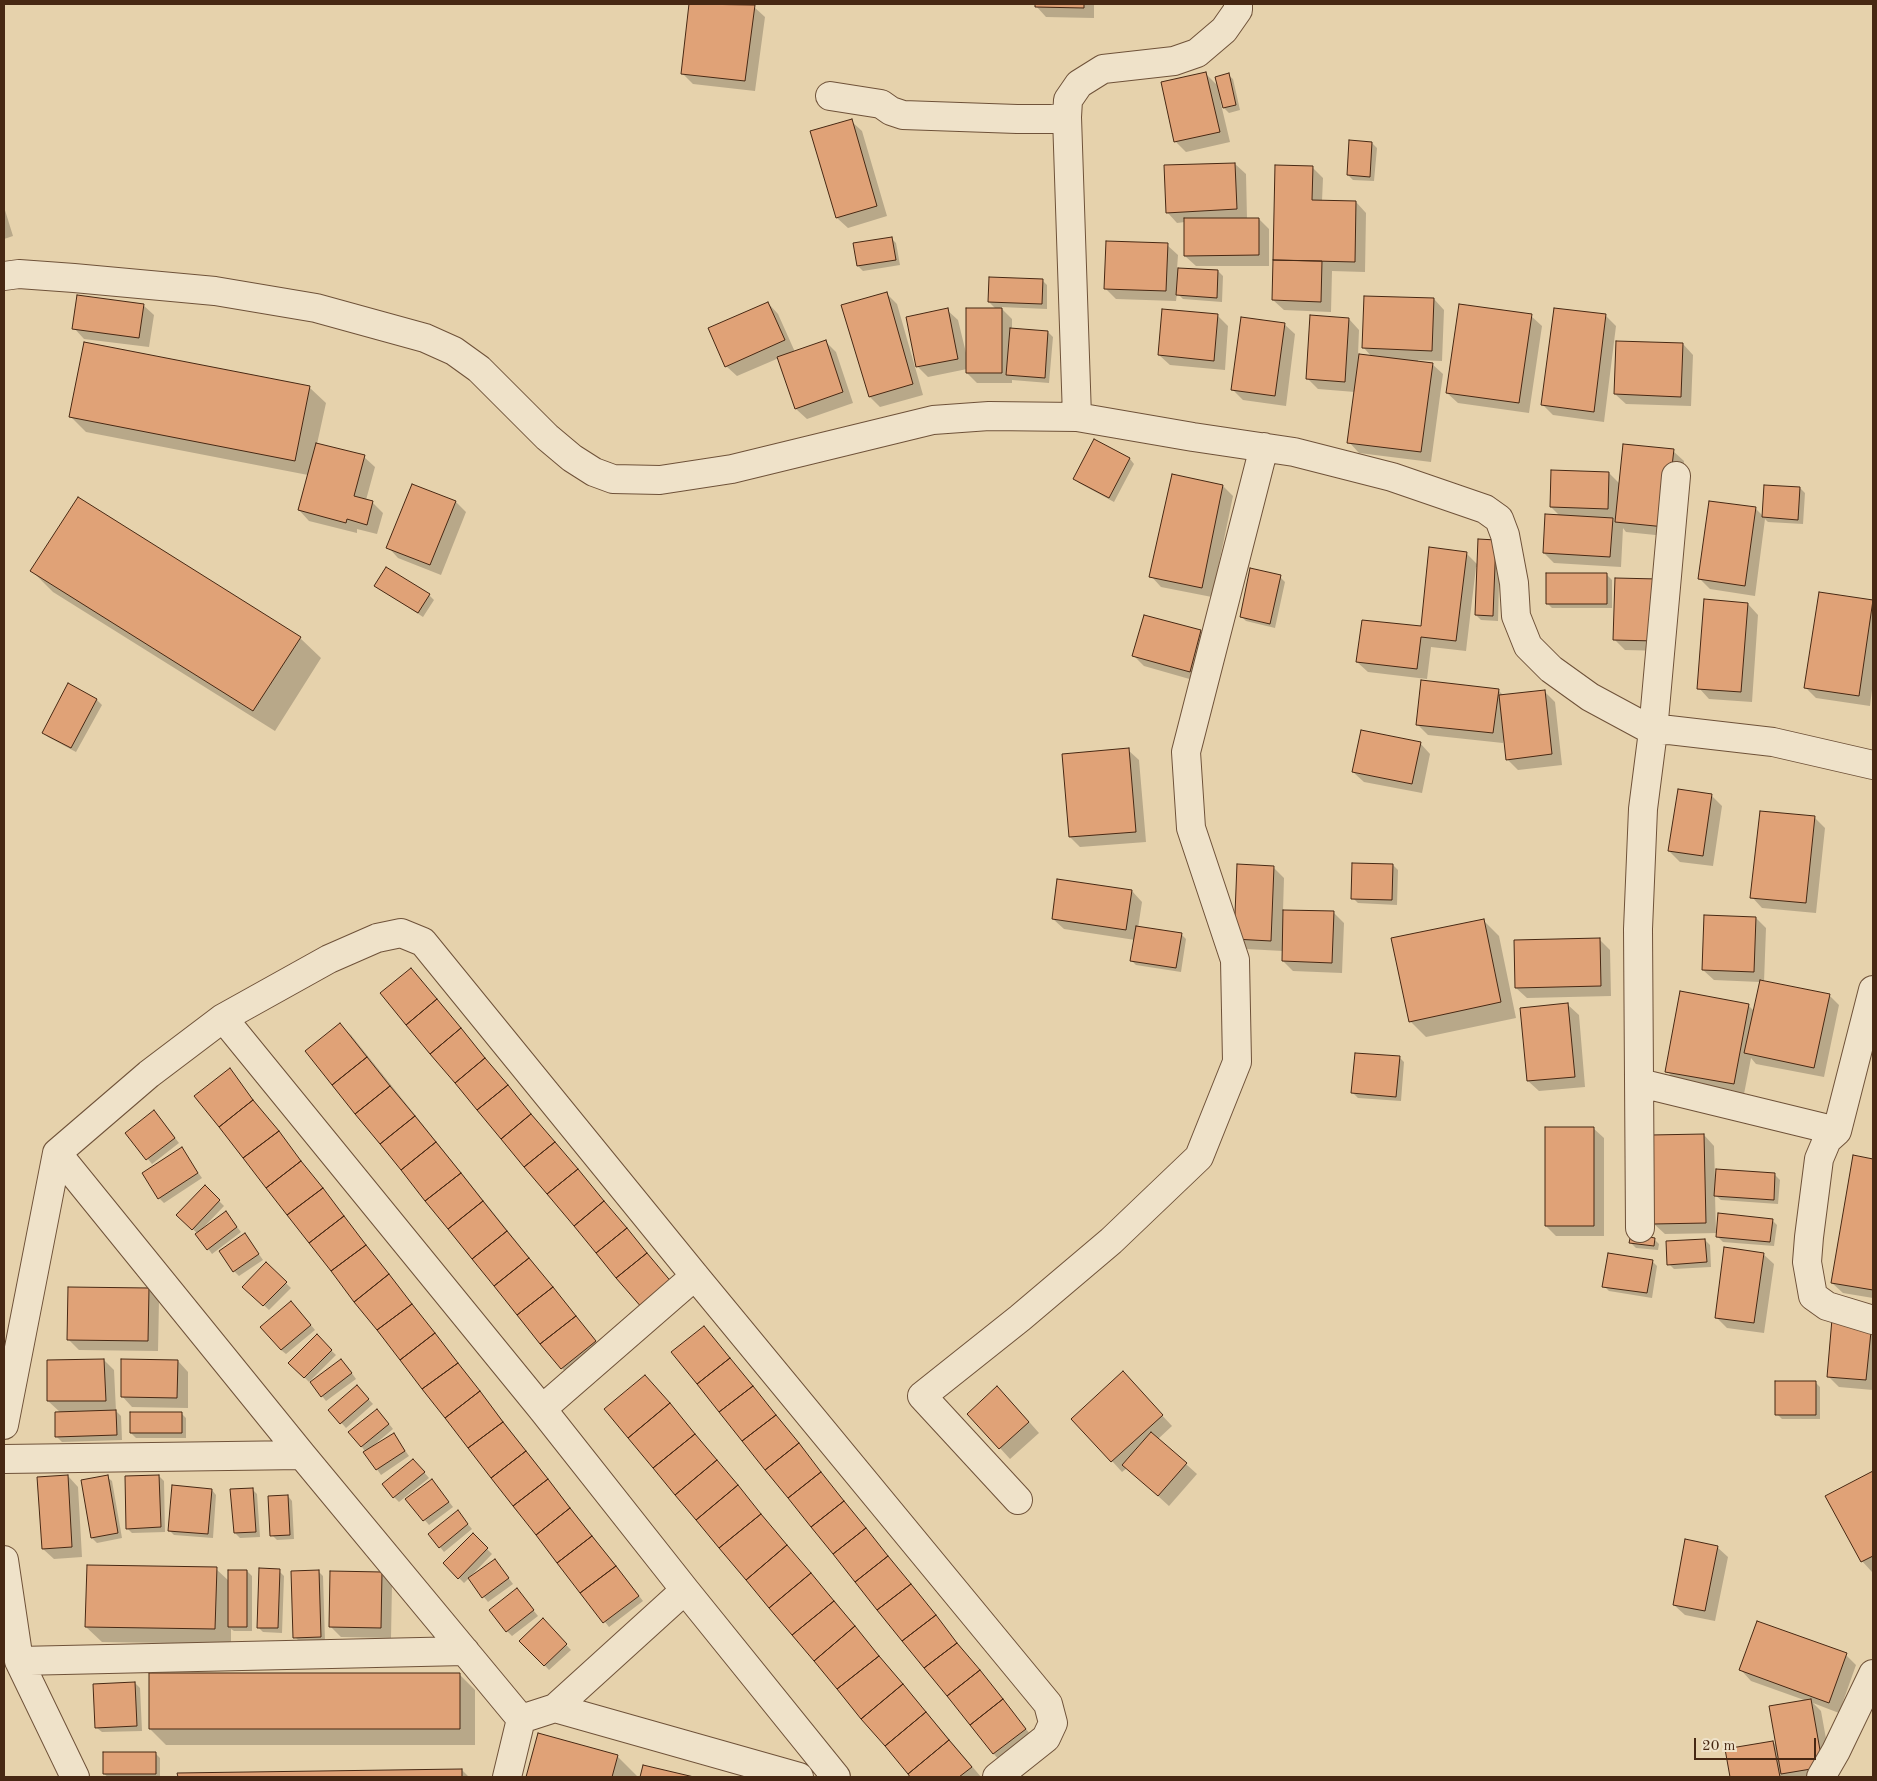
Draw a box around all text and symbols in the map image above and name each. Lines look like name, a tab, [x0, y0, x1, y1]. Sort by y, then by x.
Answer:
scale bar	[1697, 1728, 1820, 1760]
text: 20 m	[1702, 1739, 1736, 1754]

